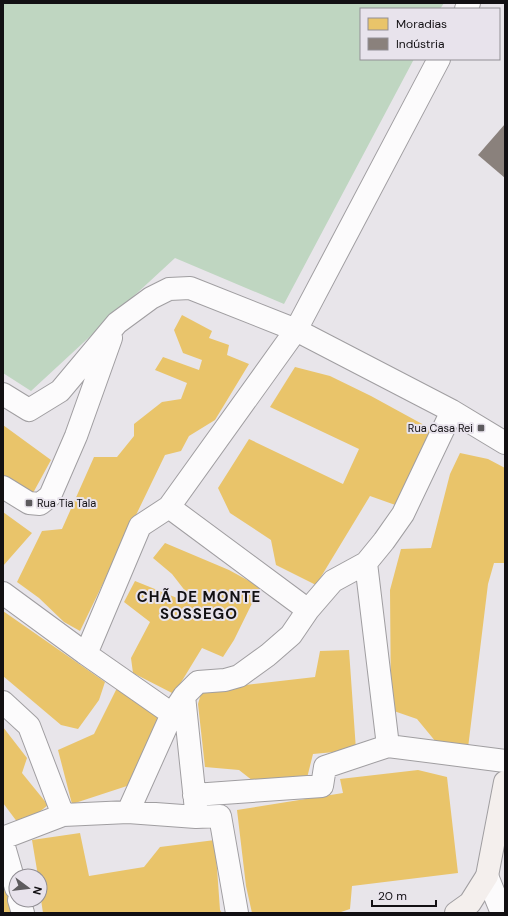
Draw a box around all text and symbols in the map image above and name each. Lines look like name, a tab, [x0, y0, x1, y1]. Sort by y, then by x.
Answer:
legend	[360, 8, 500, 60]
text: Moradias	[396, 16, 447, 32]
text: Indústria	[396, 36, 444, 52]
place label: Rua Casa Rei	[408, 421, 473, 435]
marker: Rua Casa Rei	[476, 423, 486, 433]
place label: Rua Tia Tala	[37, 496, 96, 510]
marker: Rua Tia Tala	[24, 498, 34, 508]
district label: CHÃ DE MONTE SOSSEGO	[137, 587, 261, 624]
north arrow	[8, 868, 48, 908]
scale bar	[372, 882, 436, 908]
text: N	[30, 885, 45, 896]
text: 20 m	[378, 888, 407, 904]

